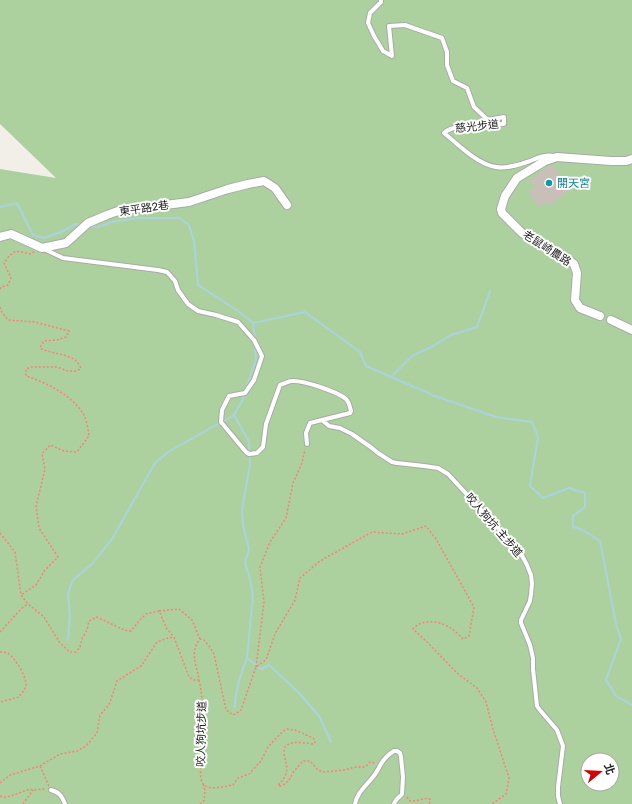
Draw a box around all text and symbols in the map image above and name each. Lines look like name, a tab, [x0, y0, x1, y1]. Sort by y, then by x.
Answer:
street label: 慈光步道	[454, 116, 500, 136]
place label: 開天宮	[557, 175, 590, 191]
marker: 開天宮	[544, 178, 554, 188]
street label: 東平路2巷	[118, 197, 170, 219]
street label: 老鼠崎農路	[520, 226, 574, 270]
street label: 咬人狗坑 主步道	[462, 489, 526, 561]
street label: 咬人狗坑步道	[192, 701, 210, 767]
north arrow	[580, 752, 620, 792]
text: 北	[600, 761, 619, 777]

